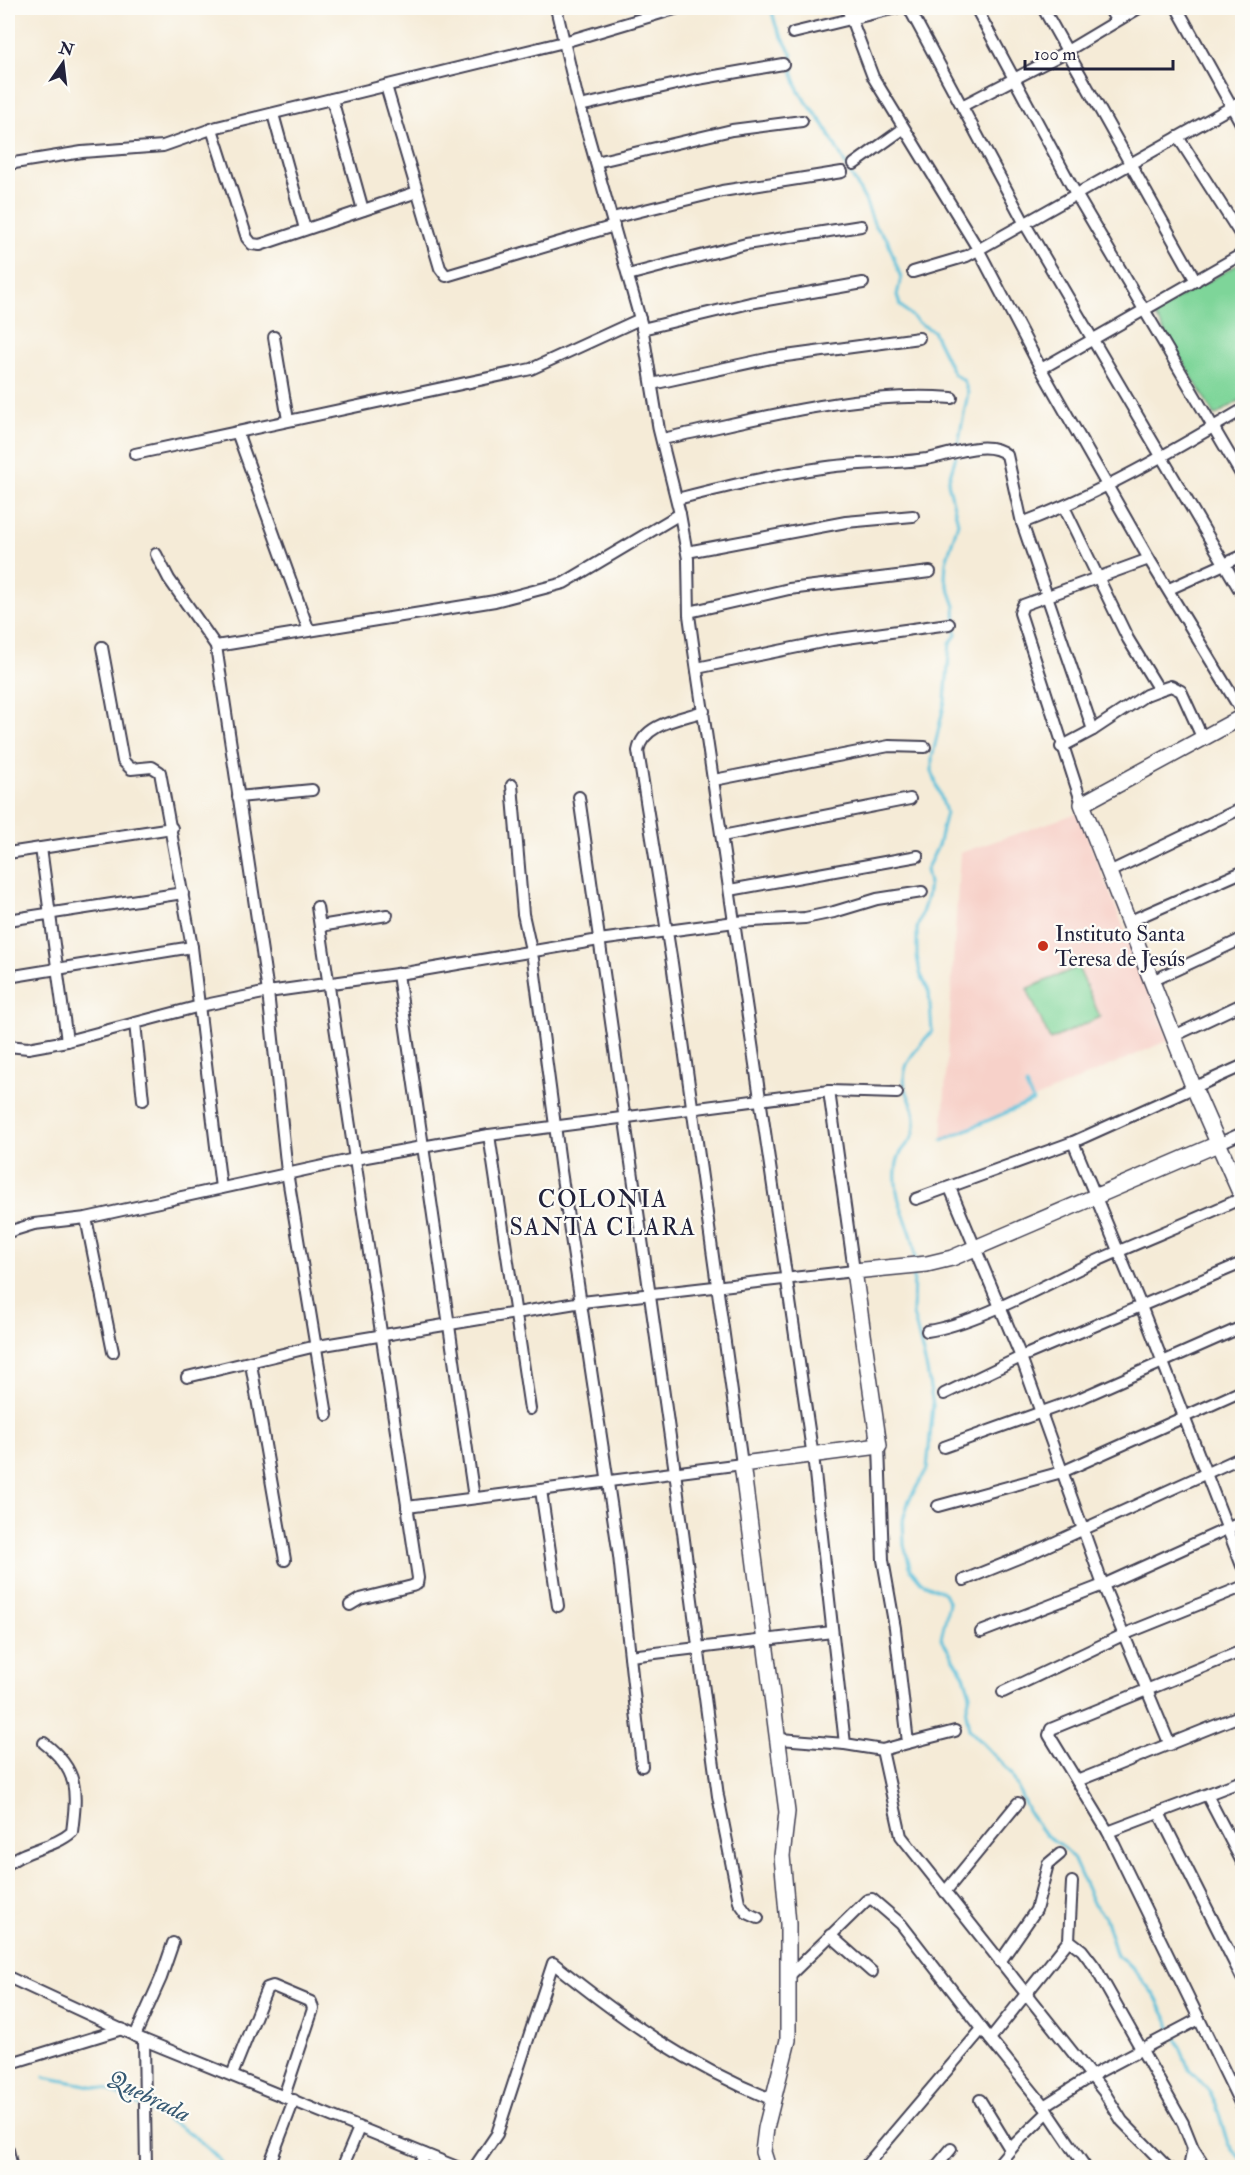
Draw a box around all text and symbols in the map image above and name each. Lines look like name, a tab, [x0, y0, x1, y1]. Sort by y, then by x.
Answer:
north arrow	[33, 33, 93, 93]
scale bar	[1025, 33, 1174, 71]
text: N	[56, 38, 76, 61]
text: 100 m	[1034, 43, 1077, 66]
place label: Instituto Santa Teresa de Jesús	[1055, 920, 1186, 973]
marker: Instituto Santa Teresa de Jesús	[1036, 939, 1050, 953]
district label: COLONIA SANTA CLARA	[509, 1184, 697, 1243]
water label: Quebrada	[102, 2063, 195, 2130]

